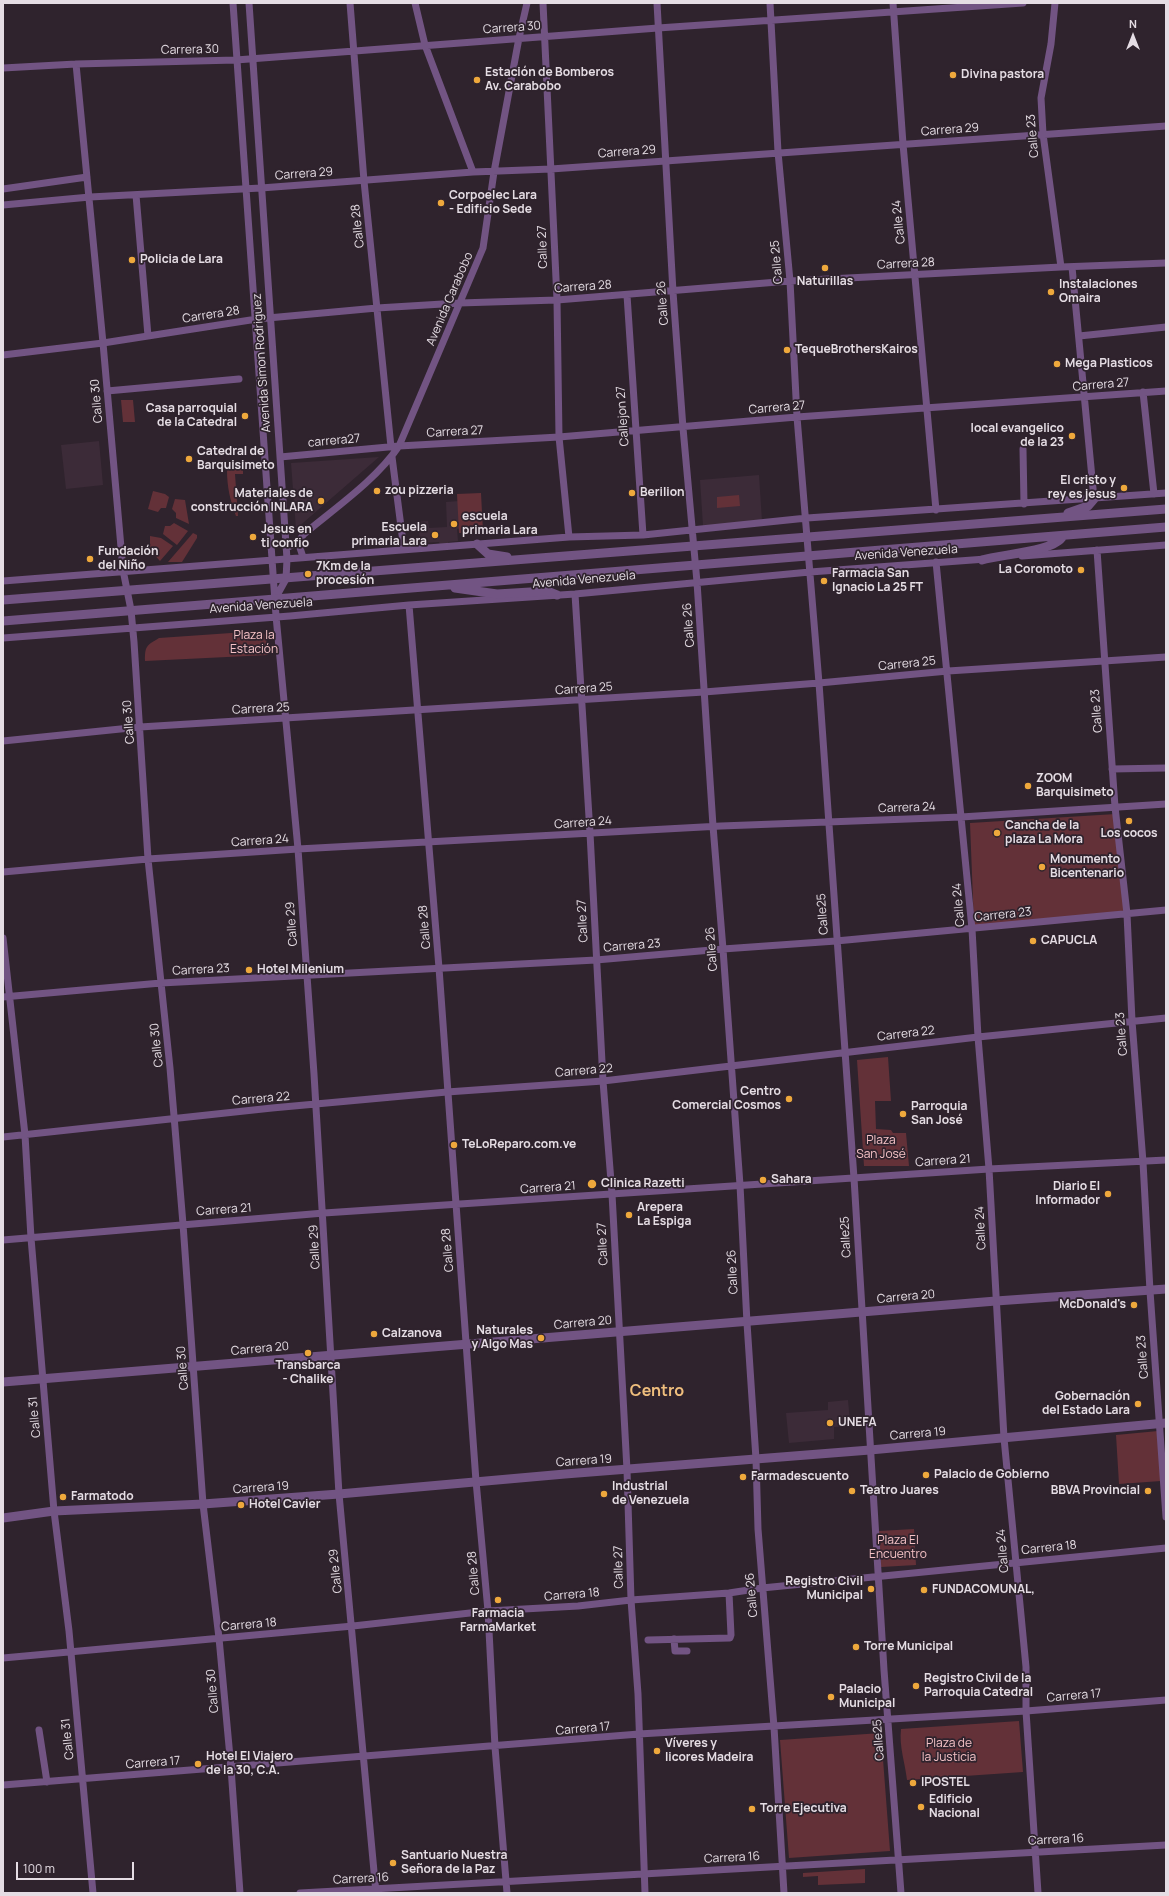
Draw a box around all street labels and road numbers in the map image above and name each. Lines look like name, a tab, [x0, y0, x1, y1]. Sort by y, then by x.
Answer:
street label: Carrera 30	[483, 19, 541, 37]
street label: Carrera 30	[161, 42, 219, 58]
street label: Calle 23	[1024, 114, 1042, 158]
street label: Carrera 29	[920, 121, 980, 139]
street label: Carrera 29	[597, 143, 657, 161]
street label: Carrera 29	[274, 165, 334, 183]
street label: Calle 24	[890, 199, 908, 245]
street label: Calle 28	[349, 203, 367, 249]
street label: Calle 27	[535, 225, 551, 269]
street label: Calle 25	[768, 239, 786, 285]
street label: Avenida Carabobo	[424, 250, 476, 348]
street label: Carrera 28	[877, 255, 935, 273]
street label: Carrera 28	[554, 278, 612, 296]
street label: Calle 26	[654, 280, 672, 326]
street label: Avenida Simon Rodriguez	[250, 293, 274, 433]
street label: Carrera 28	[181, 303, 241, 327]
street label: Carrera 27	[1072, 375, 1130, 395]
street label: Calle 30	[88, 378, 106, 424]
street label: Callejon 27	[614, 385, 632, 447]
street label: Carrera 27	[748, 398, 806, 418]
street label: Carrera 27	[426, 423, 484, 441]
street label: carrera27	[307, 432, 361, 450]
street label: Avenida Venezuela	[854, 542, 958, 564]
street label: Avenida Venezuela	[532, 568, 636, 592]
street label: Avenida Venezuela	[209, 595, 313, 617]
street label: Calle 26	[680, 602, 698, 648]
street label: Carrera 25	[878, 654, 936, 674]
street label: Carrera 25	[555, 680, 613, 698]
street label: Calle 23	[1088, 689, 1106, 733]
street label: Calle 30	[120, 699, 138, 745]
street label: Carrera 25	[232, 700, 290, 718]
street label: Carrera 24	[878, 800, 936, 816]
street label: Carrera 24	[554, 814, 612, 832]
street label: Carrera 24	[231, 832, 289, 850]
street label: Calle 24	[950, 882, 968, 928]
street label: Calle25	[814, 893, 832, 935]
street label: Calle 27	[575, 899, 591, 943]
street label: Calle 29	[283, 901, 301, 947]
street label: Calle 28	[416, 904, 434, 950]
street label: Carrera 23	[974, 905, 1032, 925]
street label: Calle 26	[703, 926, 721, 972]
street label: Carrera 23	[603, 936, 661, 956]
street label: Carrera 23	[172, 961, 230, 979]
street label: Calle 23	[1113, 1012, 1131, 1056]
street label: Calle 30	[148, 1022, 166, 1068]
street label: Carrera 22	[877, 1023, 935, 1045]
street label: Carrera 22	[555, 1061, 613, 1081]
street label: Carrera 22	[232, 1089, 290, 1109]
street label: Carrera 21	[915, 1152, 971, 1170]
street label: Carrera 21	[520, 1179, 576, 1197]
street label: Carrera 21	[196, 1201, 252, 1219]
street label: Calle 24	[973, 1206, 989, 1250]
street label: Calle25	[838, 1216, 854, 1258]
street label: Calle 27	[595, 1222, 611, 1266]
street label: Calle 29	[307, 1224, 323, 1270]
street label: Calle 28	[439, 1227, 457, 1273]
street label: Calle 26	[725, 1249, 741, 1295]
street label: Carrera 20	[876, 1287, 936, 1307]
street label: Carrera 20	[553, 1313, 613, 1333]
street label: Calle 23	[1134, 1335, 1152, 1379]
street label: Carrera 20	[230, 1339, 290, 1359]
street label: Calle 30	[174, 1345, 192, 1391]
street label: Calle 31	[26, 1396, 44, 1438]
street label: Carrera 19	[889, 1424, 947, 1444]
street label: Carrera 19	[556, 1452, 612, 1470]
street label: Carrera 19	[233, 1479, 289, 1497]
street label: Calle 24	[994, 1528, 1012, 1574]
street label: Carrera 18	[1021, 1538, 1077, 1558]
street label: Calle 27	[611, 1545, 627, 1589]
street label: Calle 29	[327, 1548, 345, 1594]
street label: Calle 28	[465, 1550, 483, 1596]
street label: Calle 26	[743, 1572, 761, 1618]
street label: Carrera 18	[544, 1585, 600, 1605]
street label: Carrera 18	[221, 1615, 277, 1635]
street label: Calle 30	[204, 1668, 222, 1714]
street label: Carrera 17	[1046, 1686, 1102, 1706]
street label: Calle 31	[59, 1718, 77, 1760]
street label: Carrera 17	[555, 1719, 611, 1739]
street label: Calle25	[870, 1719, 888, 1761]
street label: Carrera 17	[125, 1754, 181, 1772]
street label: Carrera 16	[1028, 1831, 1084, 1849]
street label: Carrera 16	[704, 1849, 760, 1867]
street label: Carrera 16	[333, 1870, 389, 1888]

